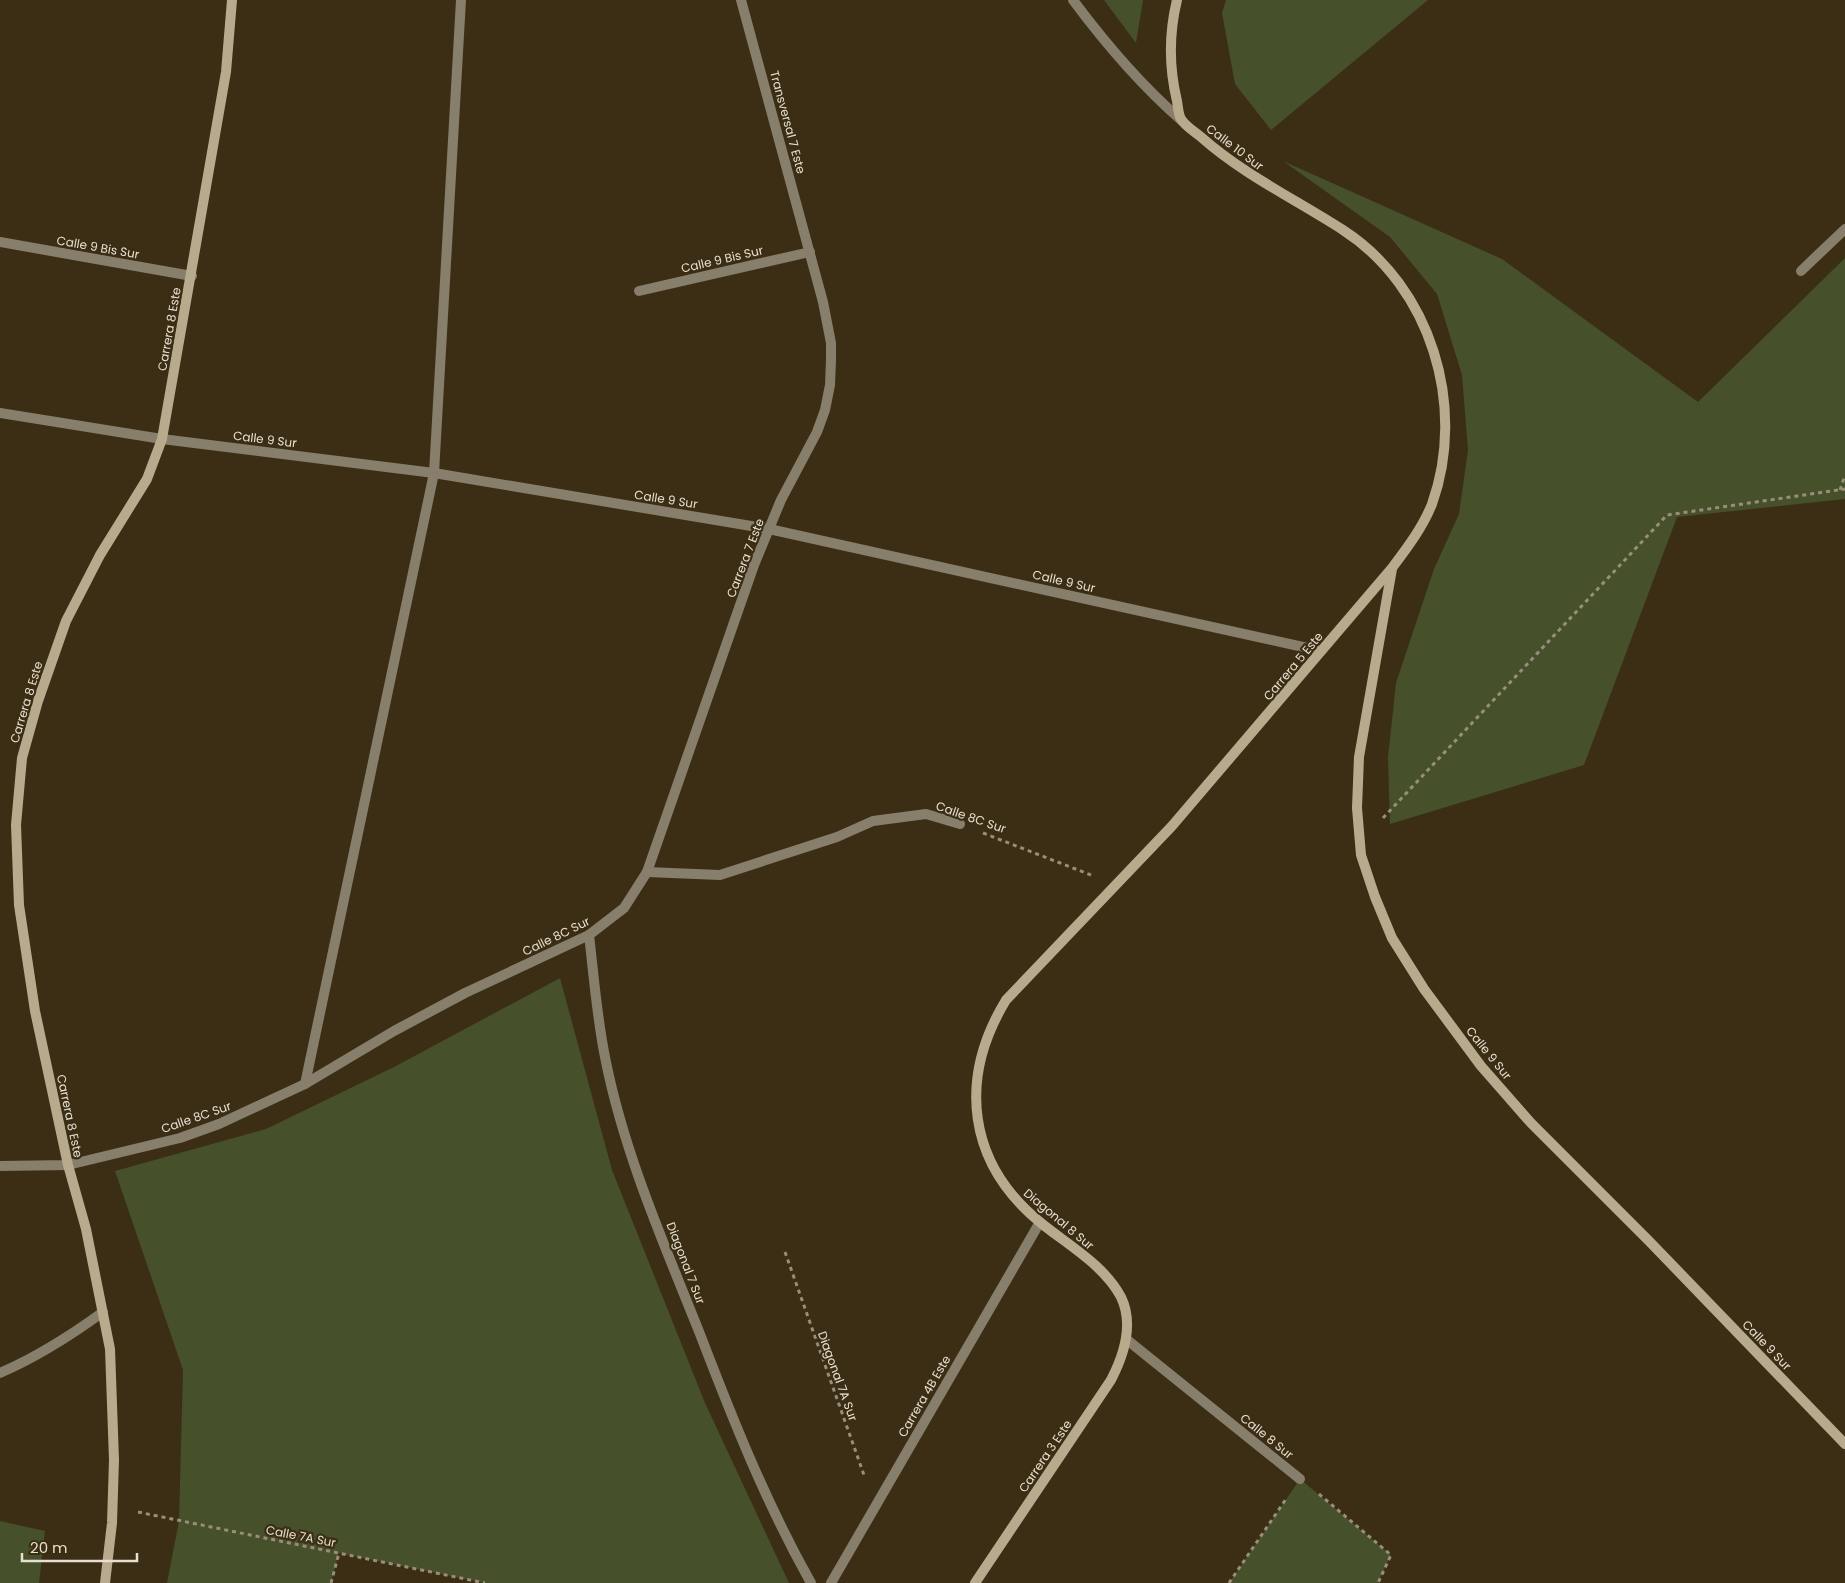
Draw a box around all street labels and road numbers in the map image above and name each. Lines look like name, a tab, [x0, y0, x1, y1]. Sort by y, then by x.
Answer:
street label: Transversal 7 Este	[766, 69, 810, 175]
street label: Calle 10 Sur	[1203, 120, 1268, 174]
street label: Calle 9 Bis Sur	[55, 231, 141, 263]
street label: Calle 9 Bis Sur	[679, 241, 765, 277]
street label: Carrera 8 Este	[153, 286, 185, 372]
street label: Calle 9 Sur	[232, 427, 298, 451]
street label: Calle 9 Sur	[633, 486, 699, 512]
street label: Carrera 7 Este	[722, 516, 768, 600]
street label: Calle 9 Sur	[1031, 566, 1098, 597]
street label: Carrera 5 Este	[1259, 628, 1327, 704]
street label: Carrera 8 Este	[6, 659, 46, 745]
street label: Calle 8C Sur	[934, 797, 1009, 837]
street label: Calle 8C Sur	[519, 912, 593, 960]
street label: Calle 9 Sur	[1462, 1023, 1516, 1084]
street label: Carrera 8 Este	[53, 1073, 87, 1159]
street label: Calle 8C Sur	[159, 1097, 234, 1137]
street label: Diagonal 8 Sur	[1020, 1184, 1098, 1254]
street label: Diagonal 7 Sur	[663, 1220, 710, 1307]
street label: Calle 9 Sur	[1739, 1316, 1796, 1374]
street label: Diagonal 7A Sur	[814, 1329, 862, 1424]
street label: Carrera 4B Este	[894, 1352, 954, 1440]
street label: Calle 8 Sur	[1237, 1409, 1298, 1463]
street label: Carrera 3 Este	[1014, 1416, 1076, 1496]
street label: Calle 7A Sur	[265, 1521, 338, 1551]

